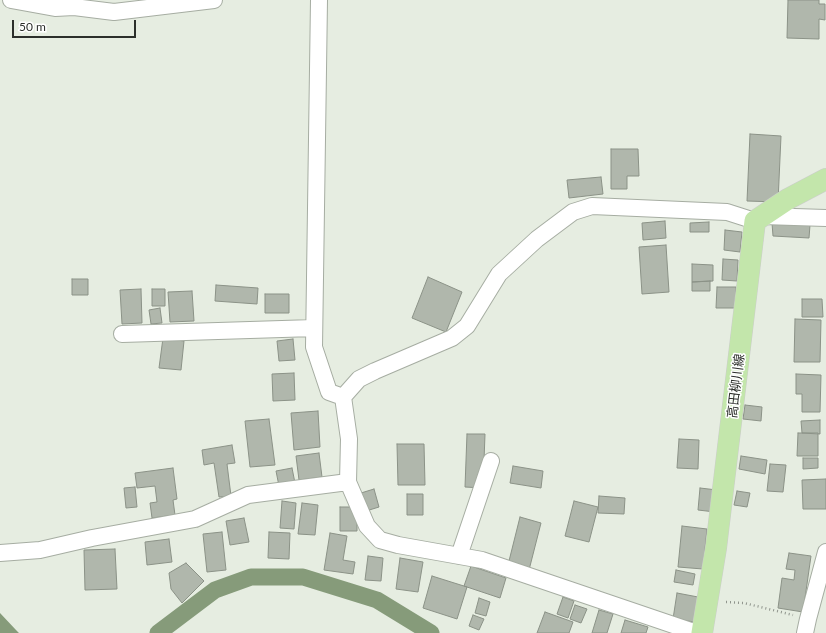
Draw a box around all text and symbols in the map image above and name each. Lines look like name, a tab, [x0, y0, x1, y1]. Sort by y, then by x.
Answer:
scale bar	[14, 12, 138, 38]
text: 50 m	[19, 19, 46, 34]
street label: 高田柳川線	[724, 353, 748, 419]

